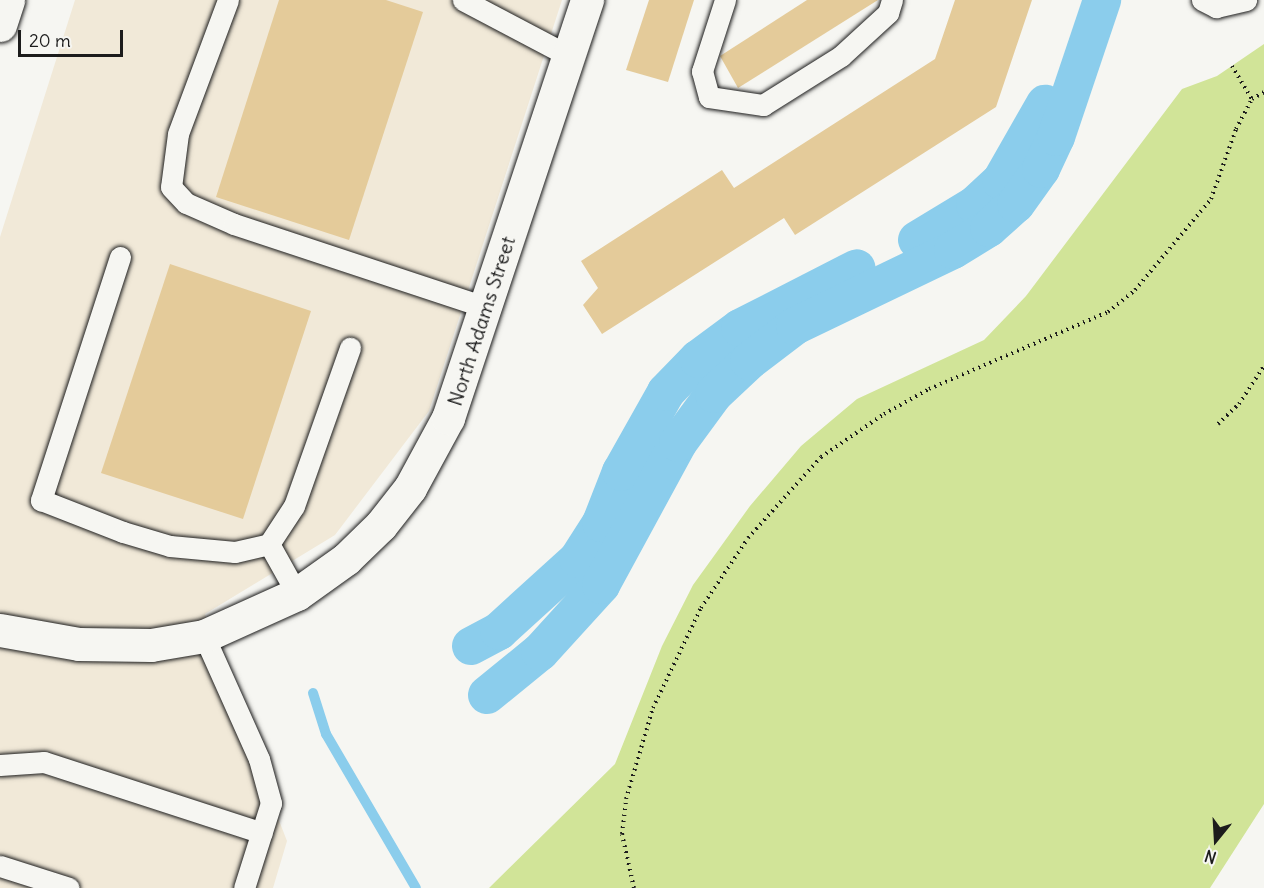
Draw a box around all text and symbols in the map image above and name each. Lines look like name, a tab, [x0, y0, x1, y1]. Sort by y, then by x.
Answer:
scale bar	[21, 18, 126, 56]
text: 20 m	[29, 29, 71, 52]
street label: North Adams Street	[442, 233, 520, 409]
north arrow	[1186, 810, 1246, 870]
text: N	[1202, 846, 1219, 868]

